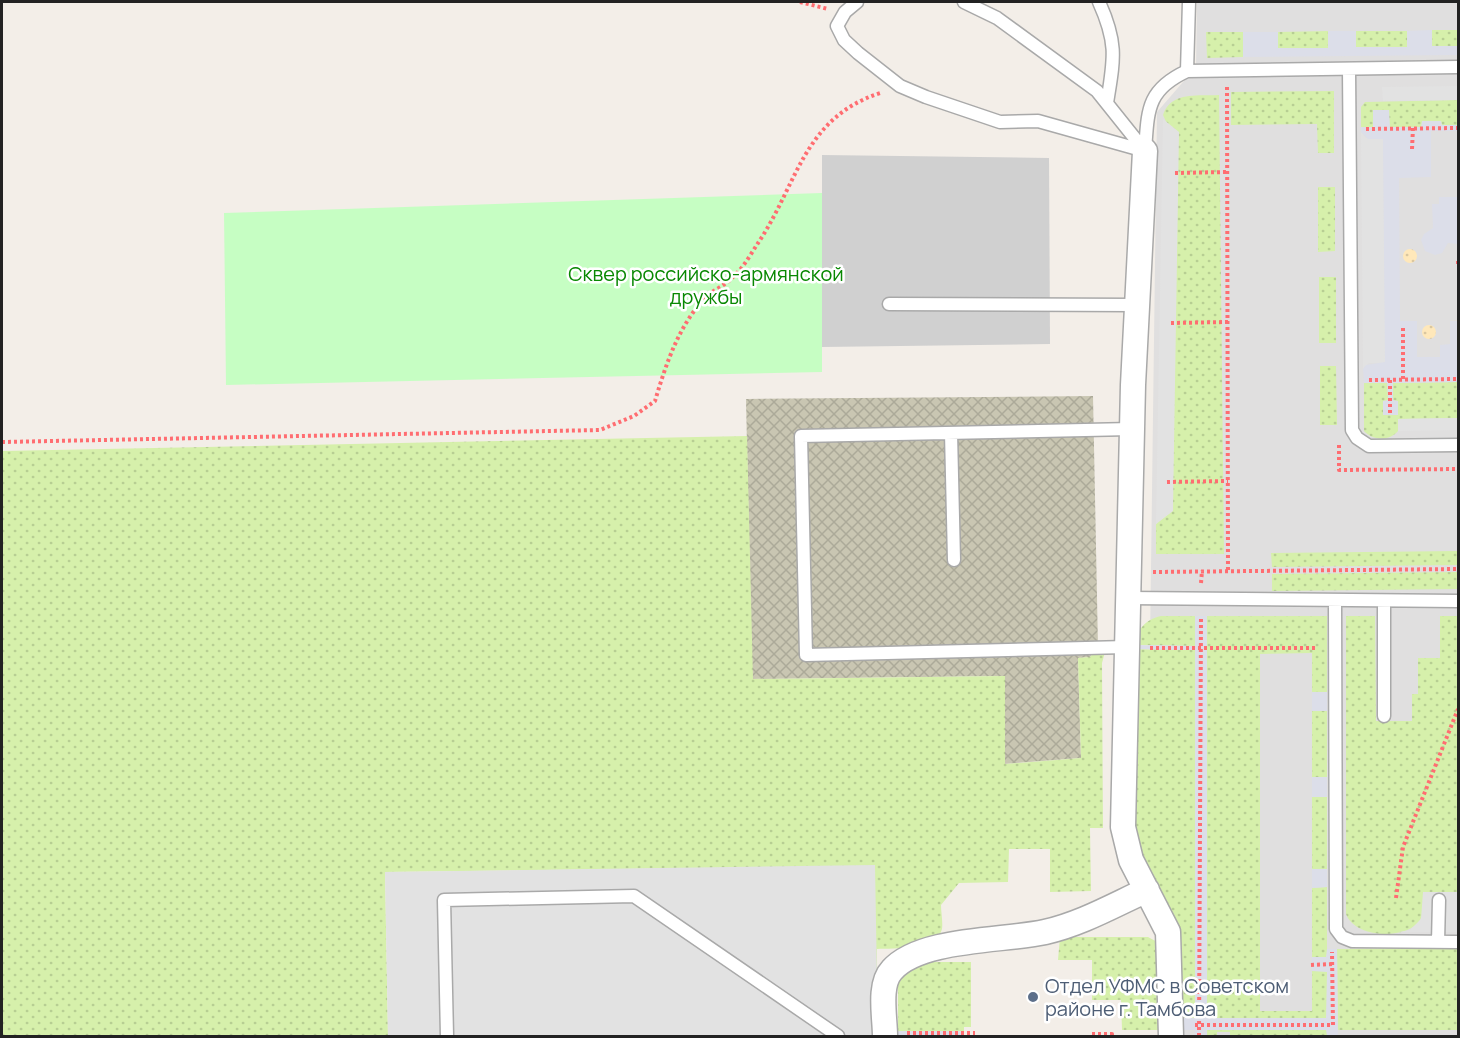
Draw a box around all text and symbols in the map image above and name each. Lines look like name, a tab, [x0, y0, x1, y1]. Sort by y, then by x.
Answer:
park label: Сквер российско-армянской дружбы	[568, 260, 844, 310]
place label: Отдел УФМС в Советском районе г. Тамбова	[1045, 972, 1289, 1022]
marker: Отдел УФМС в Советском районе г. Тамбова	[1026, 990, 1040, 1004]

